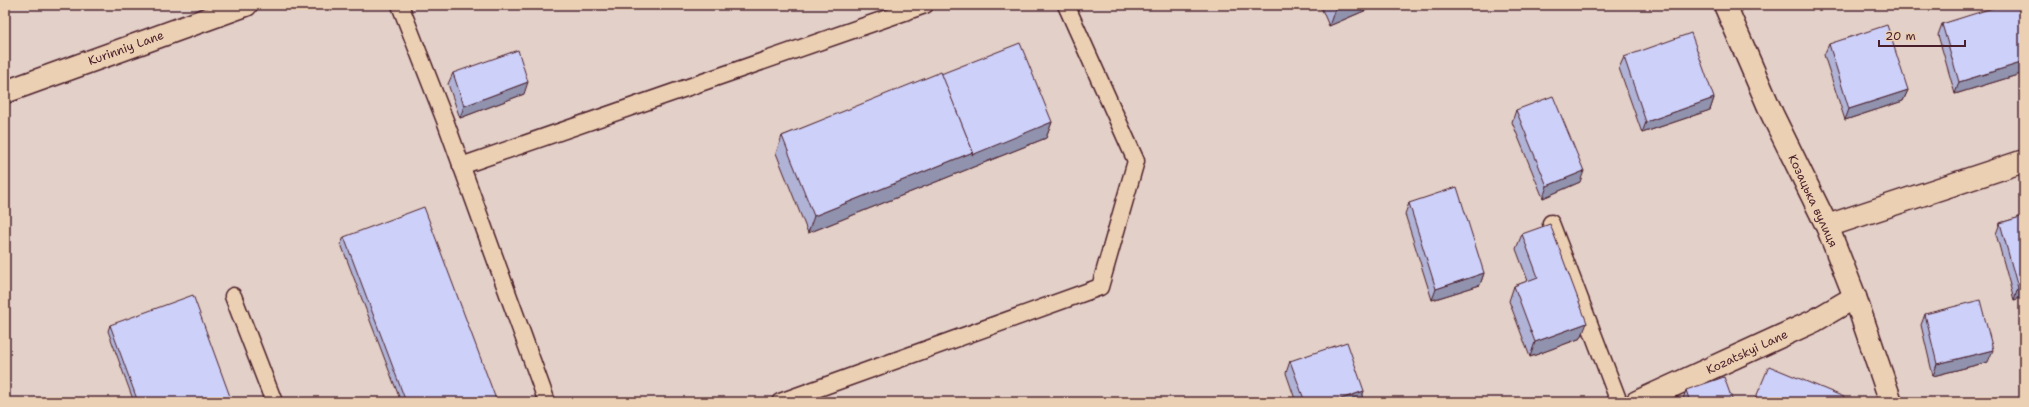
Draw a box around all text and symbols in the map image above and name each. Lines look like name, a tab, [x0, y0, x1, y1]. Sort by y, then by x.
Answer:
scale bar	[1879, 22, 1965, 48]
street label: Kurinniy Lane	[86, 27, 166, 69]
text: 20 m	[1885, 28, 1916, 44]
street label: Козацька вулиця	[1784, 152, 1842, 250]
street label: Kozatskyi Lane	[1704, 326, 1791, 378]

